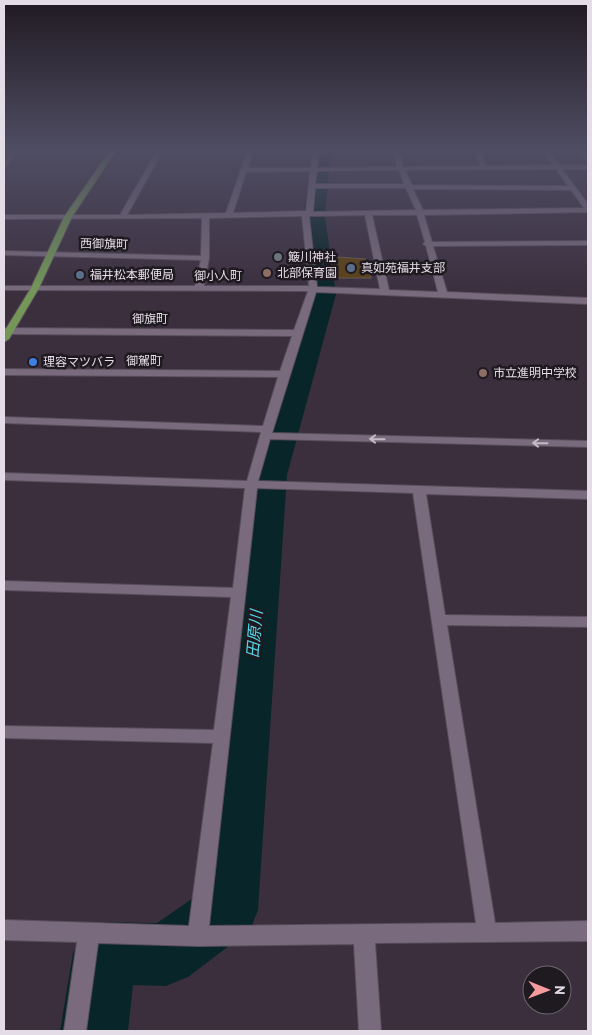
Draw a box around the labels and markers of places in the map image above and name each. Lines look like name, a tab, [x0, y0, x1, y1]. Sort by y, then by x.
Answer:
place label: 簸川神社	[288, 249, 336, 264]
marker: 簸川神社	[272, 251, 284, 263]
place label: 真如苑福井支部	[361, 260, 445, 275]
marker: 真如苑福井支部	[345, 262, 357, 274]
place label: 北部保育園	[277, 265, 337, 280]
place label: 福井松本郵便局	[90, 267, 174, 282]
marker: 北部保育園	[261, 267, 273, 279]
marker: 福井松本郵便局	[74, 269, 86, 281]
place label: 理容マツバラ	[43, 354, 115, 369]
marker: 理容マツバラ	[27, 356, 39, 368]
place label: 市立進明中学校	[493, 365, 577, 380]
marker: 市立進明中学校	[477, 367, 489, 379]

